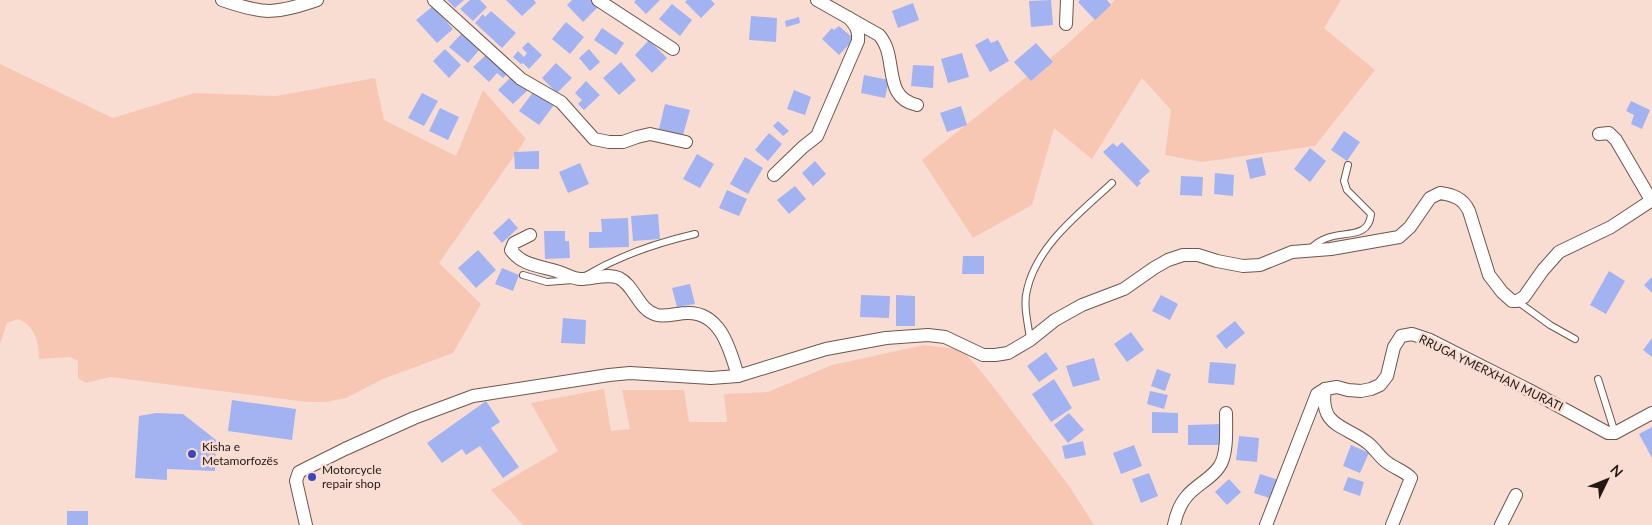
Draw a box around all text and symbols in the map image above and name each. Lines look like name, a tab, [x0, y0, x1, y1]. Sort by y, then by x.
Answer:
street label: RRUGA YMERXHAN MURATI	[1417, 331, 1566, 414]
place label: Kisha e Metamorfozës	[202, 439, 278, 468]
marker: Kisha e Metamorfozës	[186, 448, 198, 460]
north arrow	[1582, 455, 1632, 505]
text: N	[1607, 461, 1627, 481]
place label: Motorcycle repair shop	[322, 462, 382, 491]
marker: Motorcycle repair shop	[306, 471, 318, 483]

